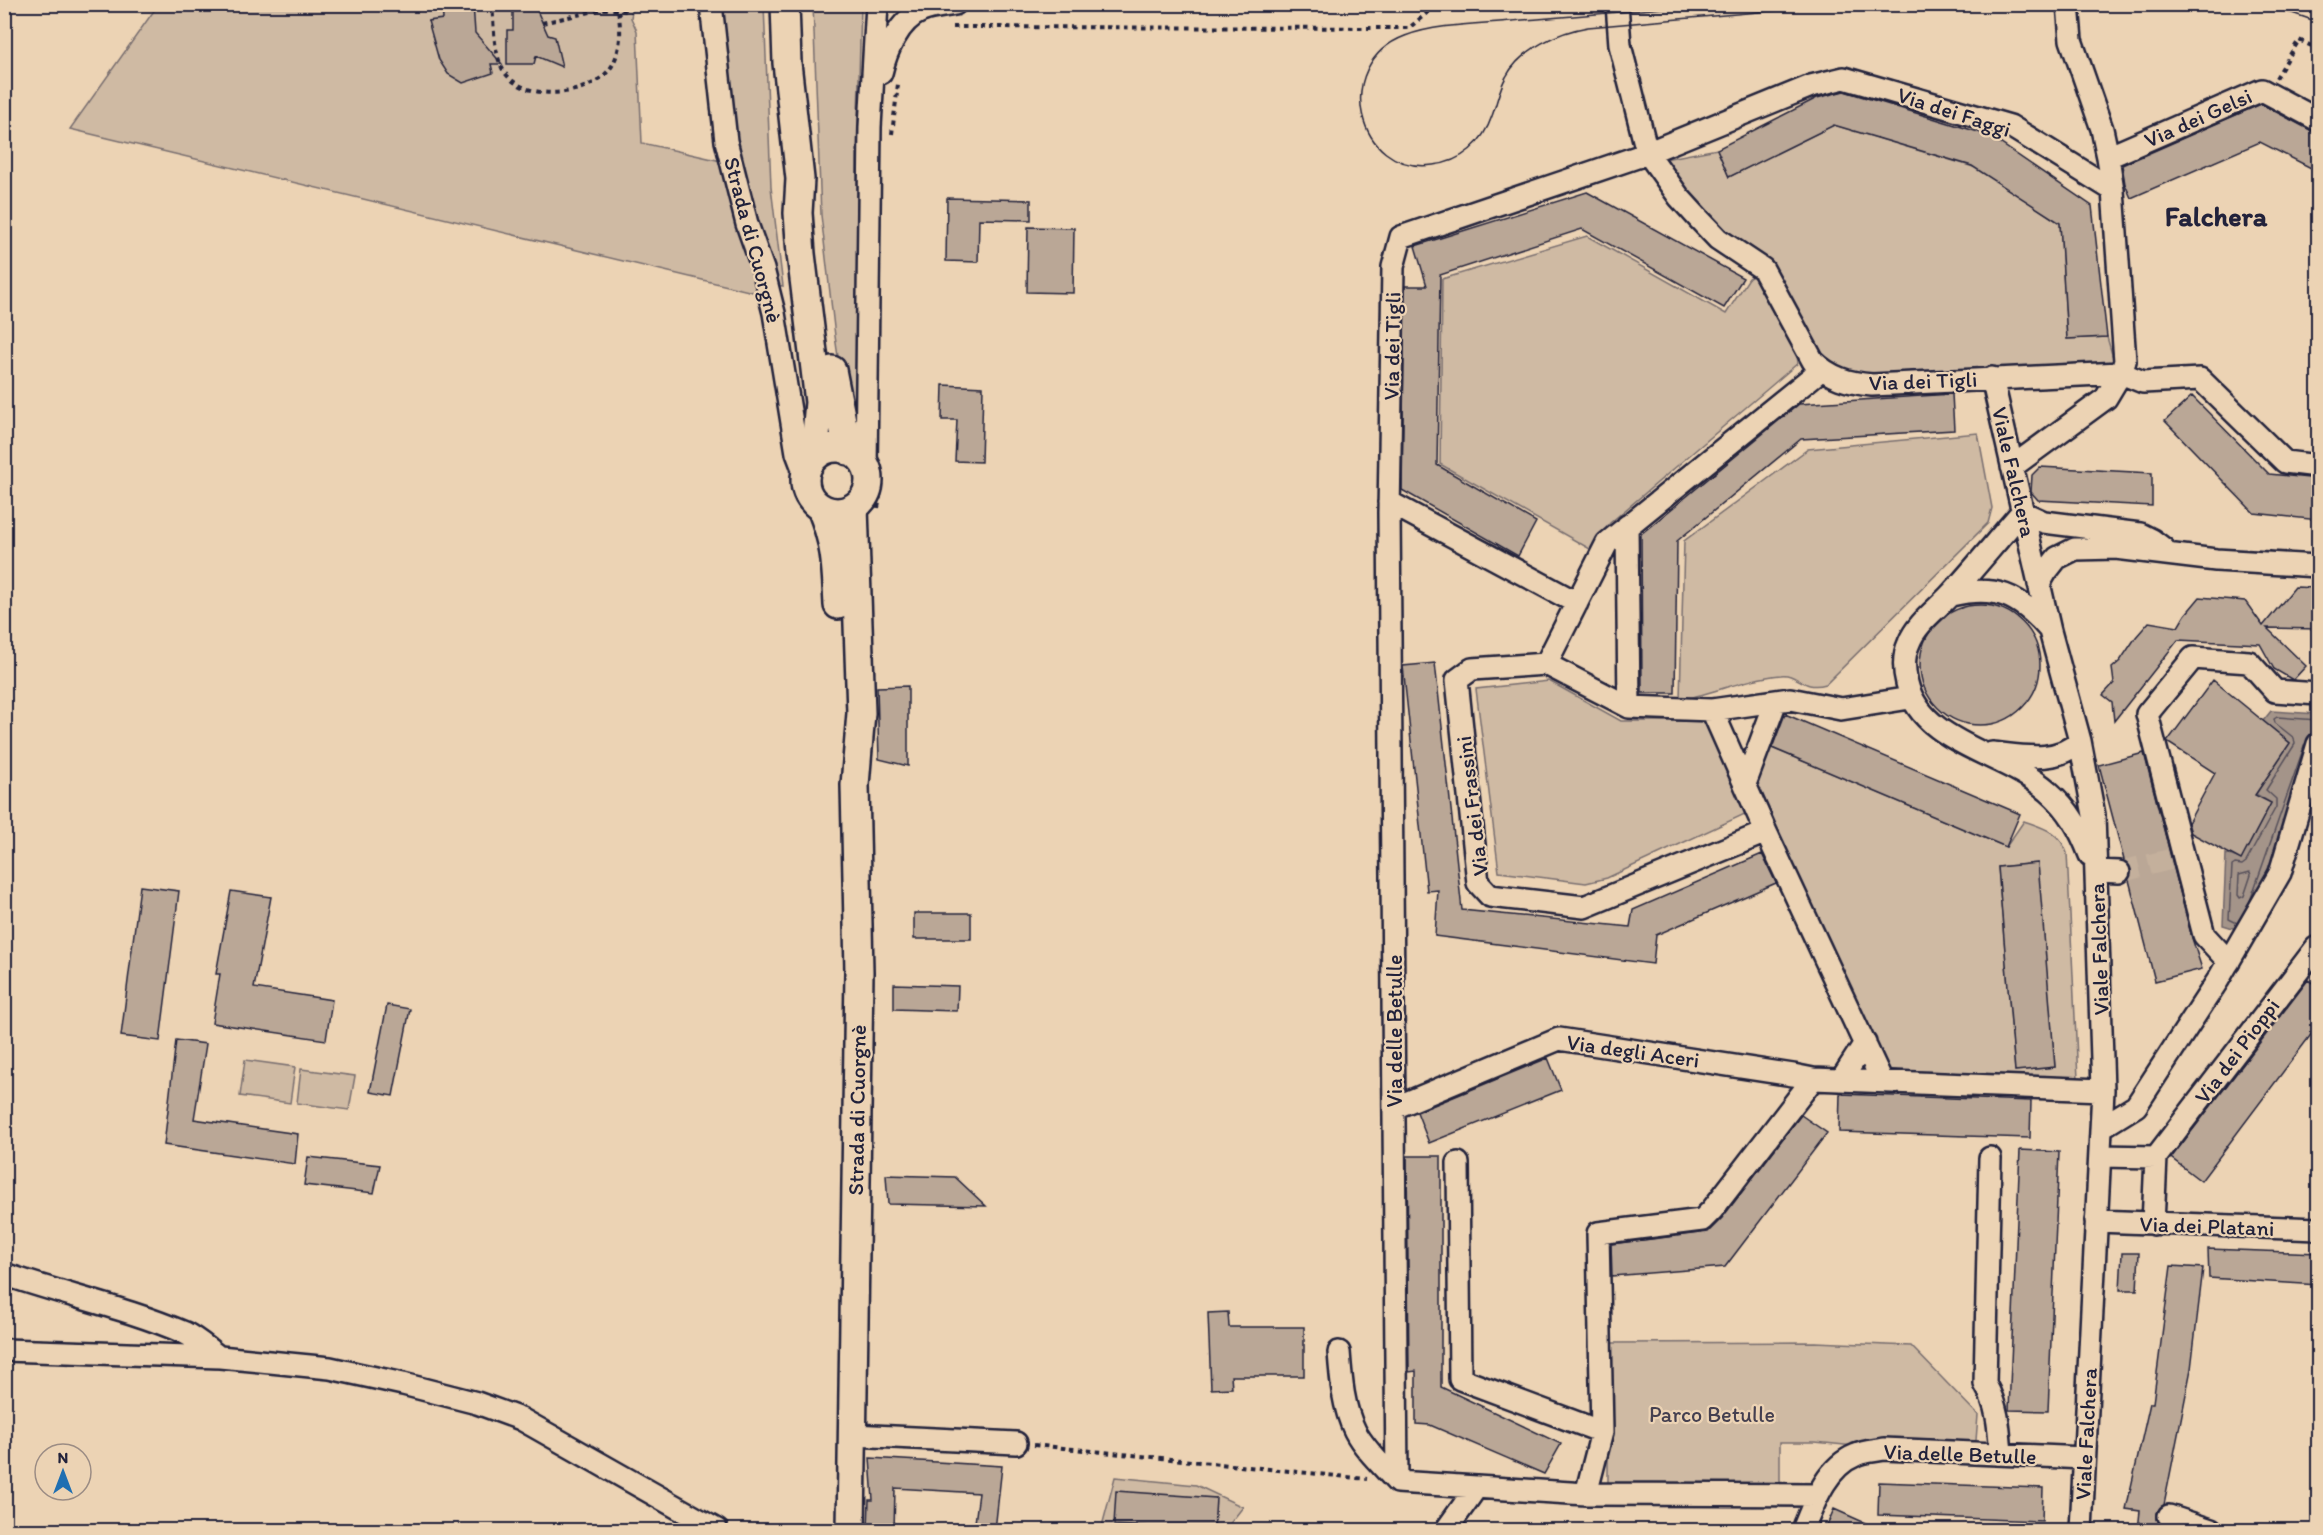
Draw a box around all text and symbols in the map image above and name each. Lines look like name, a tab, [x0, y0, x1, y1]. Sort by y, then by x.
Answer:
street label: Via dei Faggi	[1894, 81, 2014, 143]
street label: Via dei Gelsi	[2140, 82, 2256, 154]
street label: Strada di Cuorgnè	[718, 154, 788, 326]
district label: Falchera	[2165, 199, 2268, 233]
street label: Via dei Tigli	[1378, 291, 1406, 401]
street label: Via dei Tigli	[1868, 366, 1978, 396]
street label: Viale Falchera	[1986, 404, 2042, 540]
street label: Via dei Frassini	[1450, 735, 1494, 877]
street label: Viale Falchera	[2083, 882, 2115, 1016]
street label: Via delle Betulle	[1381, 954, 1408, 1108]
street label: Via dei Pioppi	[2189, 993, 2285, 1109]
street label: Strada di Cuorgnè	[842, 1024, 872, 1196]
street label: Via degli Aceri	[1565, 1028, 1701, 1074]
street label: Via dei Platani	[2139, 1210, 2275, 1242]
street label: Viale Falchera	[2069, 1367, 2103, 1501]
park label: Parco Betulle	[1649, 1401, 1775, 1428]
street label: Via delle Betulle	[1883, 1438, 2037, 1470]
north arrow	[33, 1442, 93, 1502]
text: N	[58, 1448, 68, 1467]

